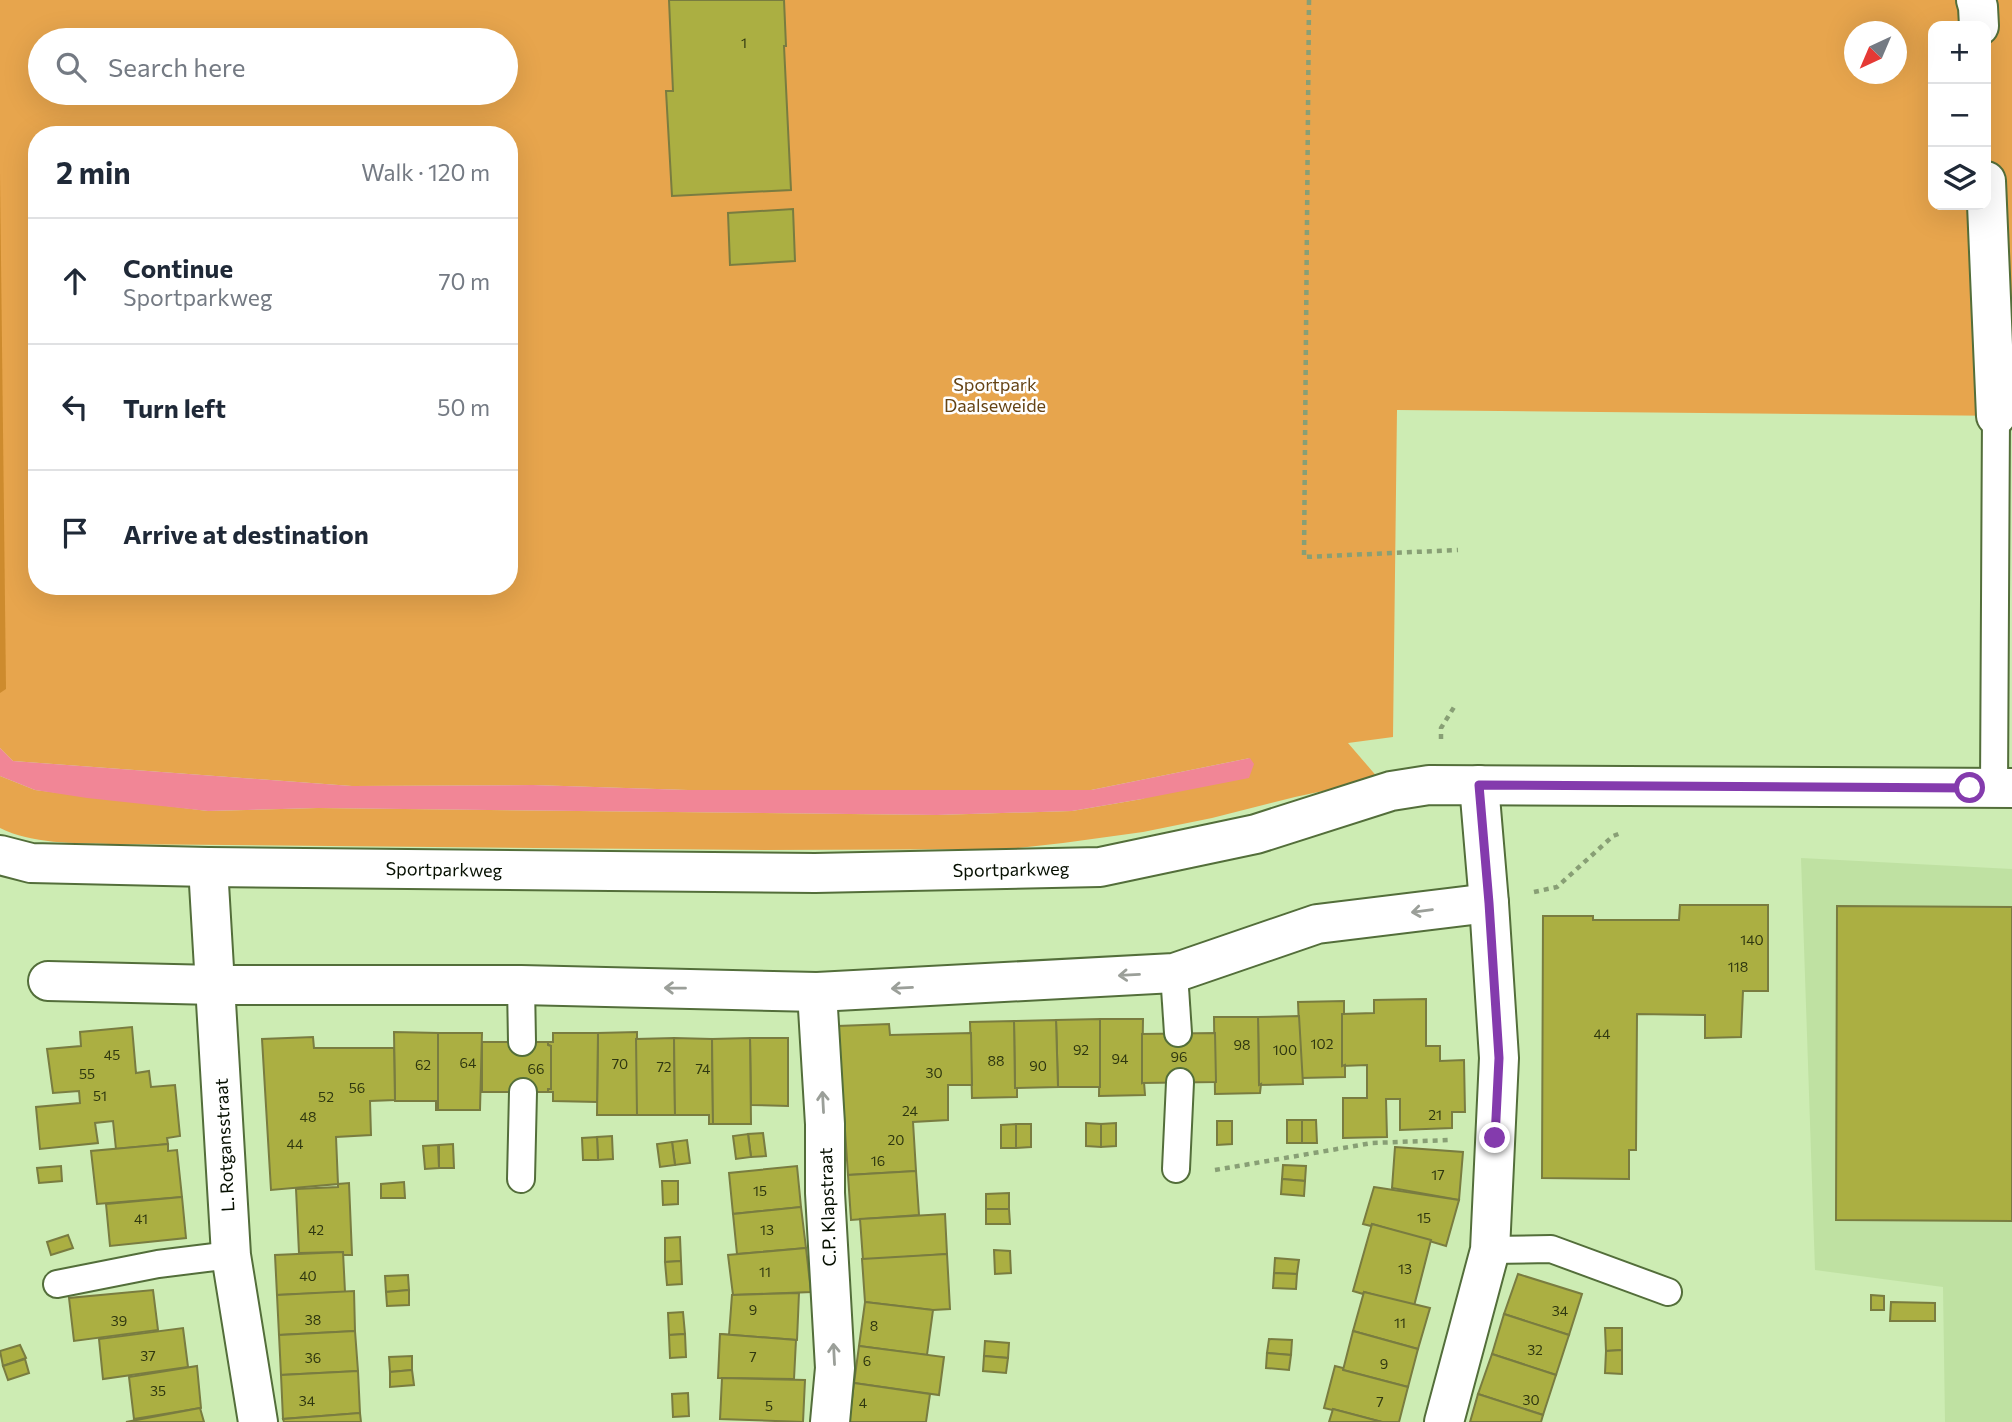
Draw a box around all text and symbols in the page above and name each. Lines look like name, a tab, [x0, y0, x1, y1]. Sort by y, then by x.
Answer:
north arrow	[1844, 21, 1907, 84]
map controls	[1928, 21, 1991, 210]
button: +	[1928, 21, 1991, 84]
search box	[28, 28, 518, 105]
house number: 1	[741, 34, 747, 51]
icon: search	[52, 48, 90, 86]
text: Search here	[108, 51, 246, 82]
button: −	[1928, 84, 1991, 147]
button: layers	[1928, 147, 1991, 210]
text: 2 min	[56, 153, 131, 190]
text: Walk · 120 m	[361, 158, 490, 186]
text: Continue	[123, 252, 233, 283]
icon: ahead	[56, 262, 94, 300]
text: 70 m	[438, 267, 490, 295]
text: Sportparkweg	[123, 283, 272, 311]
park label: Sportpark Daalseweide	[944, 373, 1046, 416]
icon: left	[56, 388, 94, 426]
text: Turn left	[123, 392, 226, 423]
text: 50 m	[437, 393, 490, 421]
icon: arrive	[56, 514, 94, 552]
text: Arrive at destination	[123, 518, 369, 549]
route start	[1954, 772, 1985, 803]
street label: Sportparkweg	[385, 857, 503, 881]
street label: Sportparkweg	[952, 857, 1070, 881]
one-way arrow	[1411, 905, 1433, 918]
house number: 140	[1740, 931, 1764, 948]
house number: 118	[1728, 958, 1748, 975]
one-way arrow	[1118, 969, 1141, 982]
one-way arrow	[664, 982, 687, 995]
one-way arrow	[892, 982, 914, 995]
house number: 44	[1594, 1025, 1611, 1042]
house number: 102	[1311, 1035, 1334, 1052]
house number: 98	[1234, 1036, 1251, 1053]
house number: 92	[1073, 1041, 1089, 1058]
house number: 100	[1273, 1041, 1297, 1058]
house number: 45	[104, 1046, 120, 1063]
house number: 96	[1171, 1048, 1188, 1065]
house number: 94	[1112, 1050, 1129, 1067]
house number: 88	[988, 1052, 1005, 1069]
house number: 64	[460, 1054, 477, 1071]
house number: 70	[612, 1055, 628, 1072]
house number: 62	[415, 1056, 431, 1073]
house number: 90	[1029, 1057, 1047, 1074]
house number: 72	[656, 1058, 672, 1075]
house number: 66	[528, 1060, 545, 1077]
house number: 74	[696, 1060, 711, 1077]
house number: 30	[925, 1064, 943, 1081]
house number: 55	[79, 1065, 95, 1082]
street label: L. Rotgansstraat	[210, 1078, 238, 1212]
house number: 56	[349, 1079, 365, 1096]
house number: 51	[93, 1087, 107, 1104]
house number: 52	[318, 1088, 334, 1105]
one-way arrow	[817, 1091, 830, 1114]
house number: 24	[902, 1102, 919, 1119]
house number: 21	[1428, 1106, 1442, 1123]
house number: 48	[300, 1108, 316, 1125]
route end	[1479, 1122, 1510, 1153]
house number: 20	[888, 1131, 904, 1148]
house number: 44	[287, 1135, 304, 1152]
street label: C.P. Klapstraat	[814, 1147, 840, 1267]
house number: 16	[871, 1152, 885, 1169]
house number: 17	[1431, 1166, 1445, 1183]
house number: 15	[753, 1182, 767, 1199]
house number: 15	[1417, 1209, 1431, 1226]
house number: 41	[134, 1210, 148, 1227]
house number: 42	[308, 1221, 324, 1238]
house number: 13	[760, 1221, 774, 1238]
house number: 13	[1398, 1260, 1412, 1277]
house number: 11	[759, 1263, 771, 1280]
house number: 40	[299, 1267, 317, 1284]
house number: 9	[749, 1301, 757, 1318]
house number: 34	[1552, 1302, 1569, 1319]
house number: 38	[305, 1311, 321, 1328]
house number: 39	[111, 1312, 127, 1329]
house number: 11	[1394, 1314, 1406, 1331]
house number: 8	[870, 1317, 878, 1334]
house number: 32	[1527, 1341, 1543, 1358]
one-way arrow	[828, 1343, 841, 1366]
house number: 37	[140, 1347, 156, 1364]
house number: 7	[749, 1348, 757, 1365]
house number: 36	[305, 1349, 321, 1366]
house number: 6	[863, 1352, 871, 1369]
house number: 9	[1380, 1355, 1388, 1372]
house number: 35	[150, 1382, 166, 1399]
house number: 30	[1522, 1391, 1540, 1408]
house number: 34	[299, 1392, 316, 1409]
house number: 7	[1376, 1393, 1384, 1410]
house number: 4	[859, 1394, 868, 1411]
house number: 5	[765, 1397, 773, 1414]

